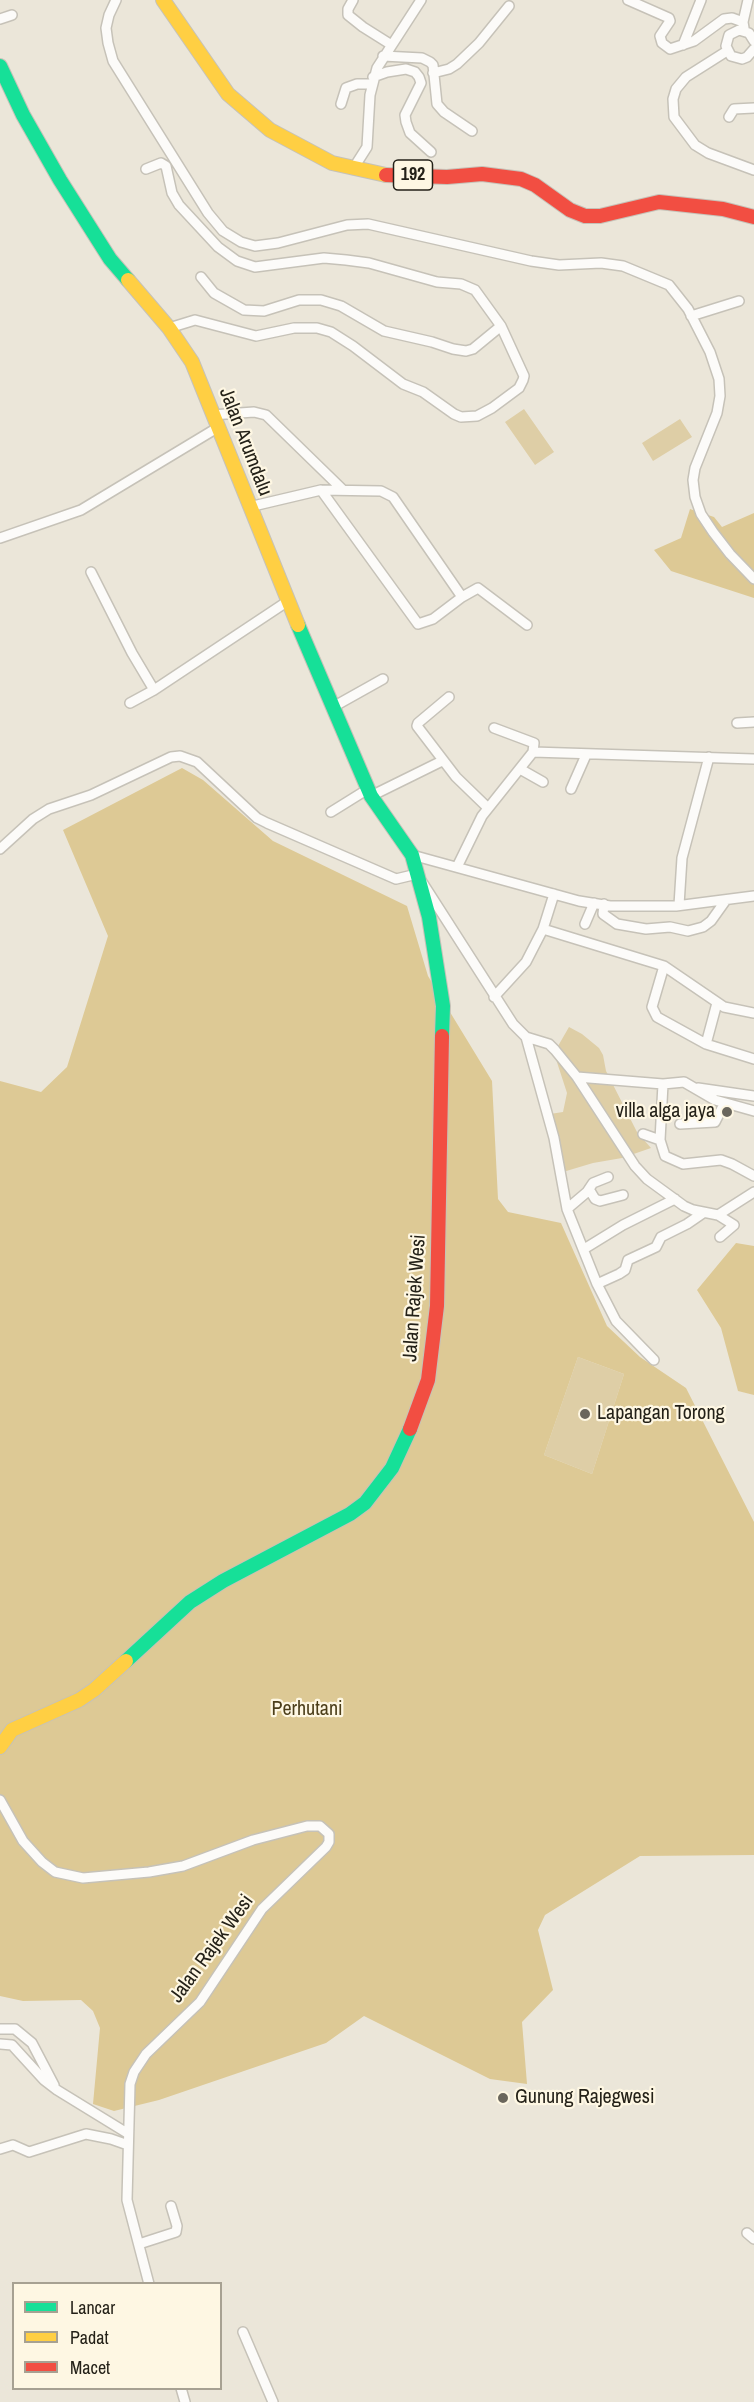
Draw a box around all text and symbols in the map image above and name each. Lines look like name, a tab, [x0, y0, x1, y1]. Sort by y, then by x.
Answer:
road number: 192	[394, 160, 432, 190]
street label: Jalan Arumdalu	[213, 385, 277, 499]
place label: villa alga jaya	[616, 1100, 715, 1124]
marker: villa alga jaya	[720, 1105, 734, 1119]
street label: Jalan Rajek Wesi	[399, 1234, 431, 1362]
place label: Lapangan Torong	[597, 1402, 725, 1426]
marker: Lapangan Torong	[578, 1407, 592, 1421]
park label: Perhutani	[271, 1698, 343, 1722]
street label: Jalan Rajek Wesi	[165, 1890, 259, 2008]
place label: Gunung Rajegwesi	[515, 2086, 654, 2110]
marker: Gunung Rajegwesi	[496, 2091, 510, 2105]
legend	[12, 2282, 222, 2390]
text: Lancar	[70, 2295, 115, 2320]
text: Padat	[70, 2325, 109, 2350]
text: Macet	[70, 2355, 110, 2380]

